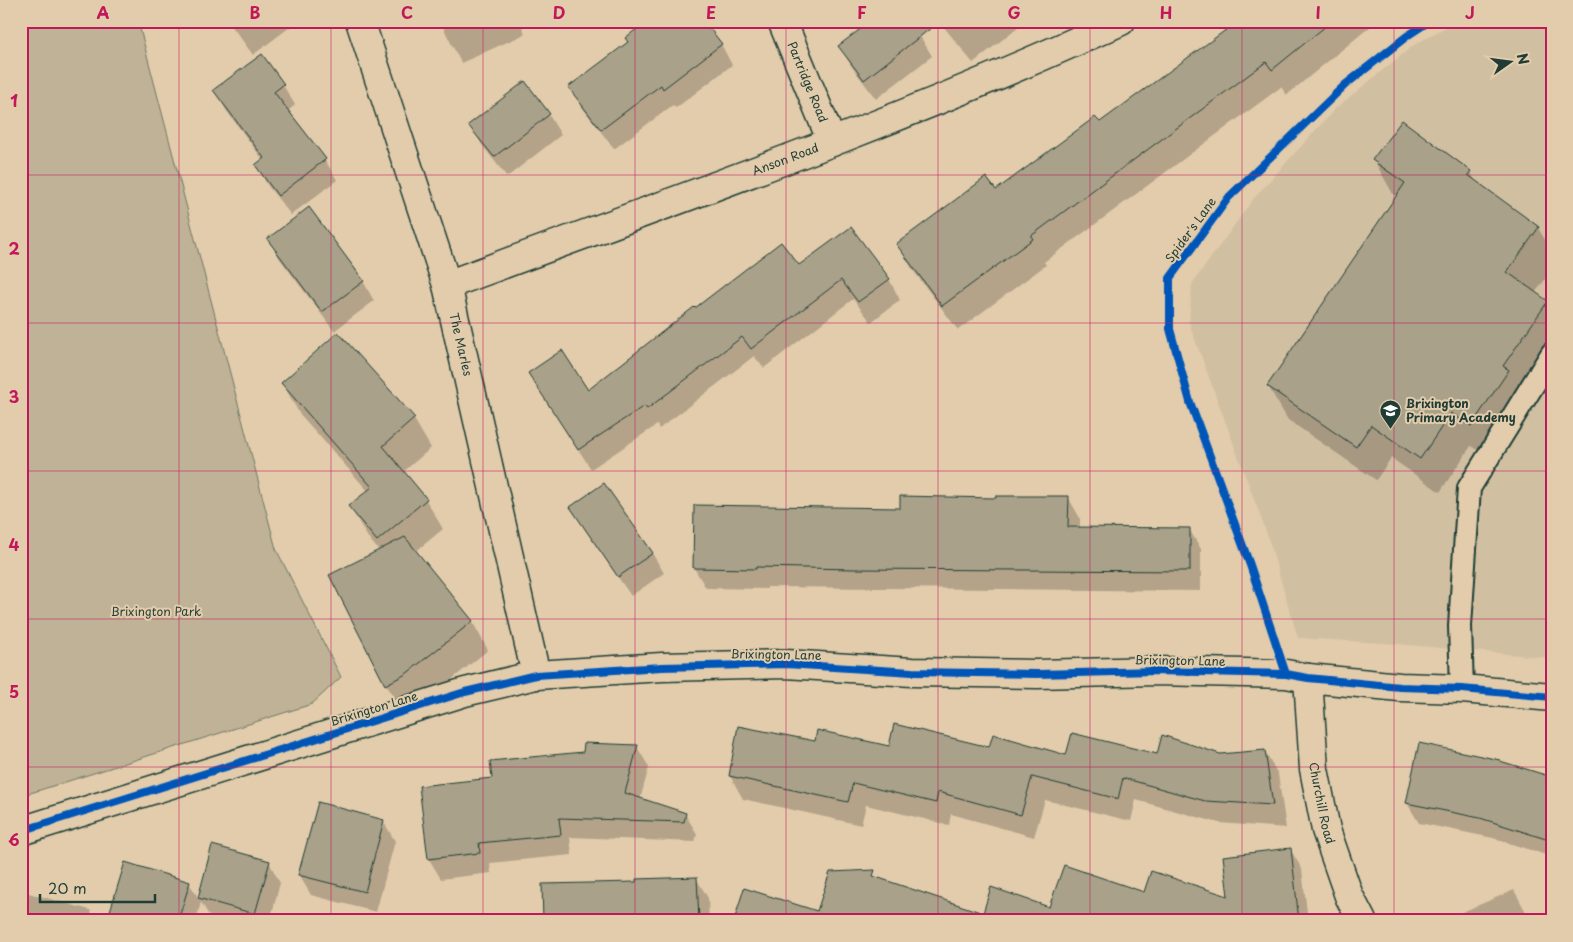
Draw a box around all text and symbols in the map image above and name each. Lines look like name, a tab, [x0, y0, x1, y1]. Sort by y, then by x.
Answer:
text: A	[97, 0, 110, 24]
text: B	[250, 0, 261, 24]
text: C	[401, 0, 413, 24]
text: D	[553, 0, 565, 24]
text: E	[706, 0, 716, 24]
text: F	[857, 0, 867, 24]
text: G	[1007, 0, 1021, 24]
text: H	[1160, 0, 1172, 24]
text: I	[1315, 0, 1321, 24]
text: J	[1465, 0, 1475, 24]
street label: Partridge Road	[783, 38, 833, 125]
north arrow	[1486, 38, 1536, 88]
text: N	[1512, 51, 1535, 67]
text: 1	[10, 88, 18, 112]
street label: Anson Road	[749, 138, 821, 180]
street label: Spider's Lane	[1160, 193, 1220, 266]
text: 2	[8, 236, 20, 260]
street label: The Marles	[446, 311, 478, 378]
text: 3	[9, 384, 19, 408]
place label: Brixington Primary Academy	[1406, 394, 1516, 426]
school or university icon: Brixington Primary Academy	[1378, 399, 1402, 430]
text: 4	[9, 532, 20, 556]
park label: Brixington Park	[111, 602, 201, 620]
street label: Brixington Lane	[730, 644, 822, 664]
street label: Brixington Lane	[1134, 650, 1226, 670]
text: 5	[9, 679, 19, 703]
street label: Brixington Lane	[328, 686, 420, 730]
street label: Churchill Road	[1306, 762, 1340, 846]
text: 6	[8, 827, 20, 851]
scale bar	[40, 872, 155, 904]
text: 20 m	[48, 876, 87, 899]

